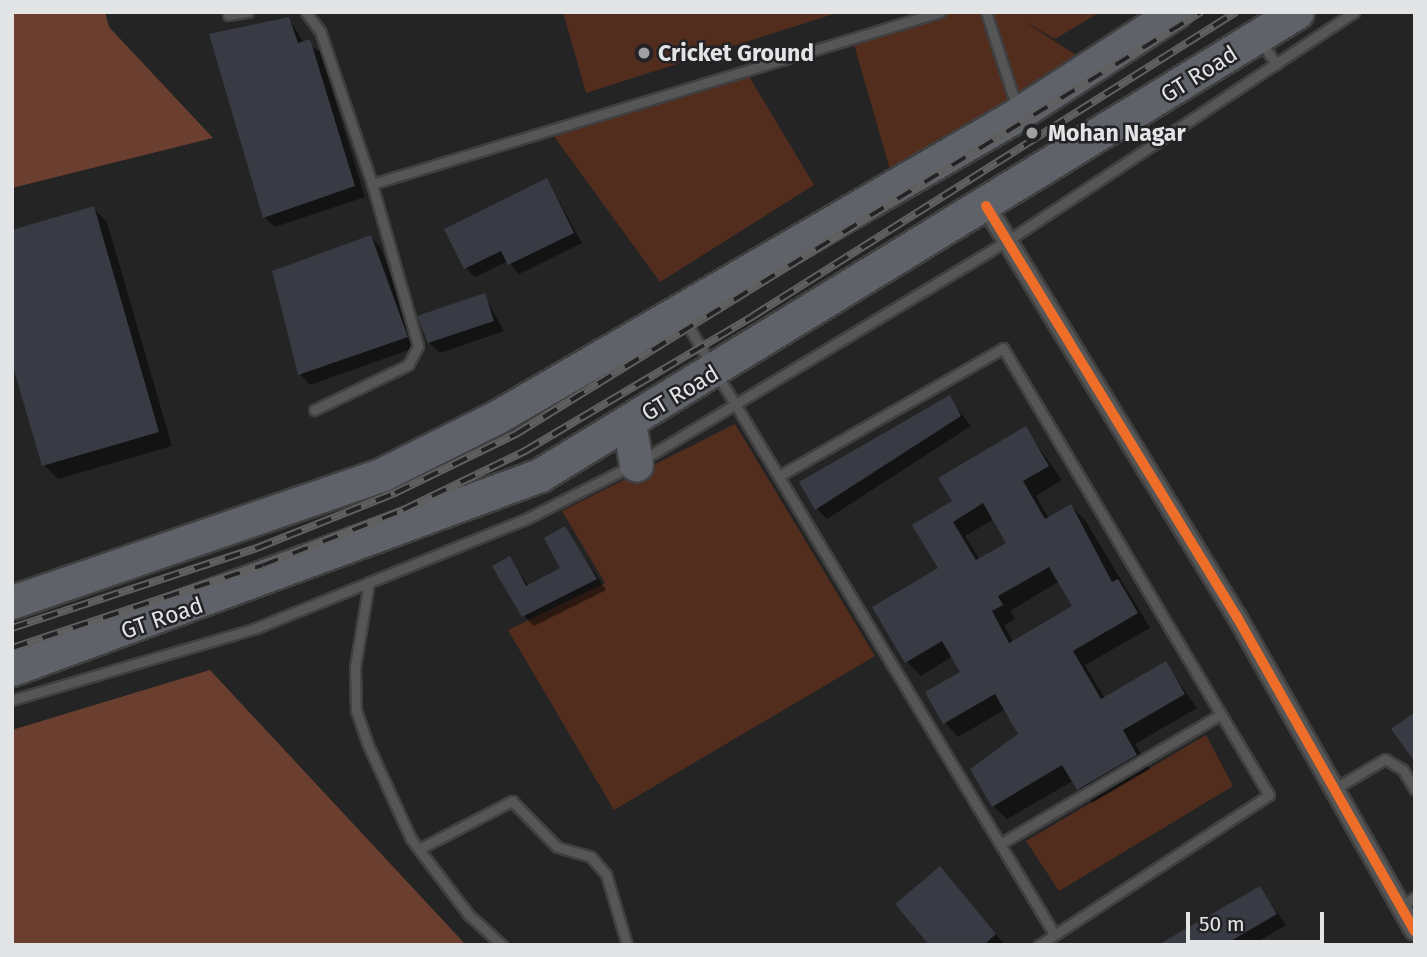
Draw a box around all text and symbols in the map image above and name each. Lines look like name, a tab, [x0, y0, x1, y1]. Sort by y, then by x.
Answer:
place label: Cricket Ground	[658, 39, 814, 67]
street label: GT Road	[1156, 40, 1242, 108]
marker: Cricket Ground	[636, 45, 652, 61]
place label: Mohan Nagar	[1048, 119, 1186, 147]
marker: Mohan Nagar	[1022, 123, 1042, 143]
street label: GT Road	[636, 359, 724, 427]
street label: GT Road	[117, 591, 207, 645]
scale bar	[1189, 898, 1327, 942]
text: 50 m	[1199, 911, 1245, 937]

